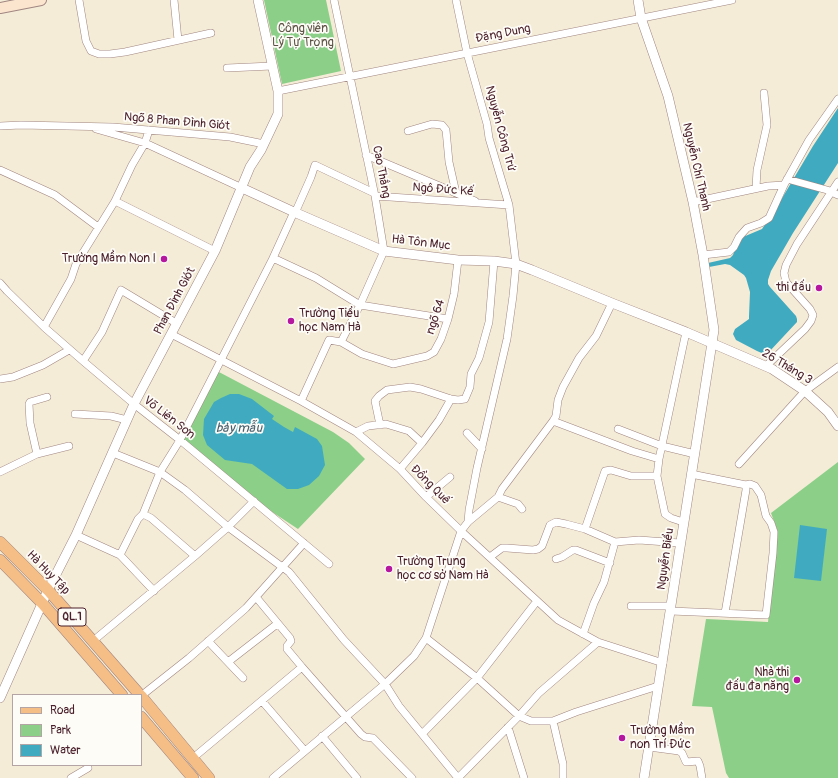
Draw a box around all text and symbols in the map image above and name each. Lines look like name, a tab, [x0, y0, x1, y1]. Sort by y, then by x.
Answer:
park label: Công viên Lý Tự Trọng	[272, 22, 334, 50]
street label: Đặng Dung	[474, 22, 532, 46]
street label: Nguyễn Công Trứ	[482, 84, 518, 174]
street label: Ngõ 8 Phan Đình Giót	[123, 110, 231, 134]
street label: Nguyễn Chí Thanh	[679, 122, 713, 212]
street label: Cao Thắng	[369, 144, 393, 200]
street label: Ngô Đức Kế	[412, 181, 474, 199]
street label: Hà Tôn Mục	[391, 232, 451, 254]
place label: Trường Mầm Non I	[62, 252, 156, 266]
marker: Trường Mầm Non I	[159, 254, 169, 264]
street label: Phan Đình Giót	[151, 265, 199, 337]
place label: thi đấu	[776, 281, 811, 295]
marker: thi đấu	[814, 283, 824, 293]
street label: ngõ 64	[424, 298, 448, 336]
place label: Trường Tiểu học Nam Hà	[299, 307, 361, 335]
marker: Trường Tiểu học Nam Hà	[286, 316, 296, 326]
street label: 26 Tháng 3	[759, 346, 815, 388]
street label: Võ Liên Sơn	[140, 393, 198, 443]
water label: bảy mẫu	[216, 421, 262, 437]
street label: Đồng Quế	[407, 462, 453, 508]
street label: Nguyễn Biểu	[655, 527, 677, 591]
street label: Hà Huy Tập	[24, 548, 72, 598]
place label: Trường Trung học cơ sở Nam Hà	[397, 555, 489, 583]
marker: Trường Trung học cơ sở Nam Hà	[384, 564, 394, 574]
road number: QL.1	[58, 608, 86, 626]
place label: Nhà thi đấu đa năng	[726, 666, 789, 694]
marker: Nhà thi đấu đa năng	[792, 675, 802, 685]
legend	[12, 694, 142, 766]
text: Road	[50, 703, 75, 718]
text: Park	[50, 723, 71, 738]
place label: Trường Mầm non Trí Đức	[630, 724, 695, 752]
marker: Trường Mầm non Trí Đức	[617, 733, 627, 743]
text: Water	[50, 743, 81, 758]

